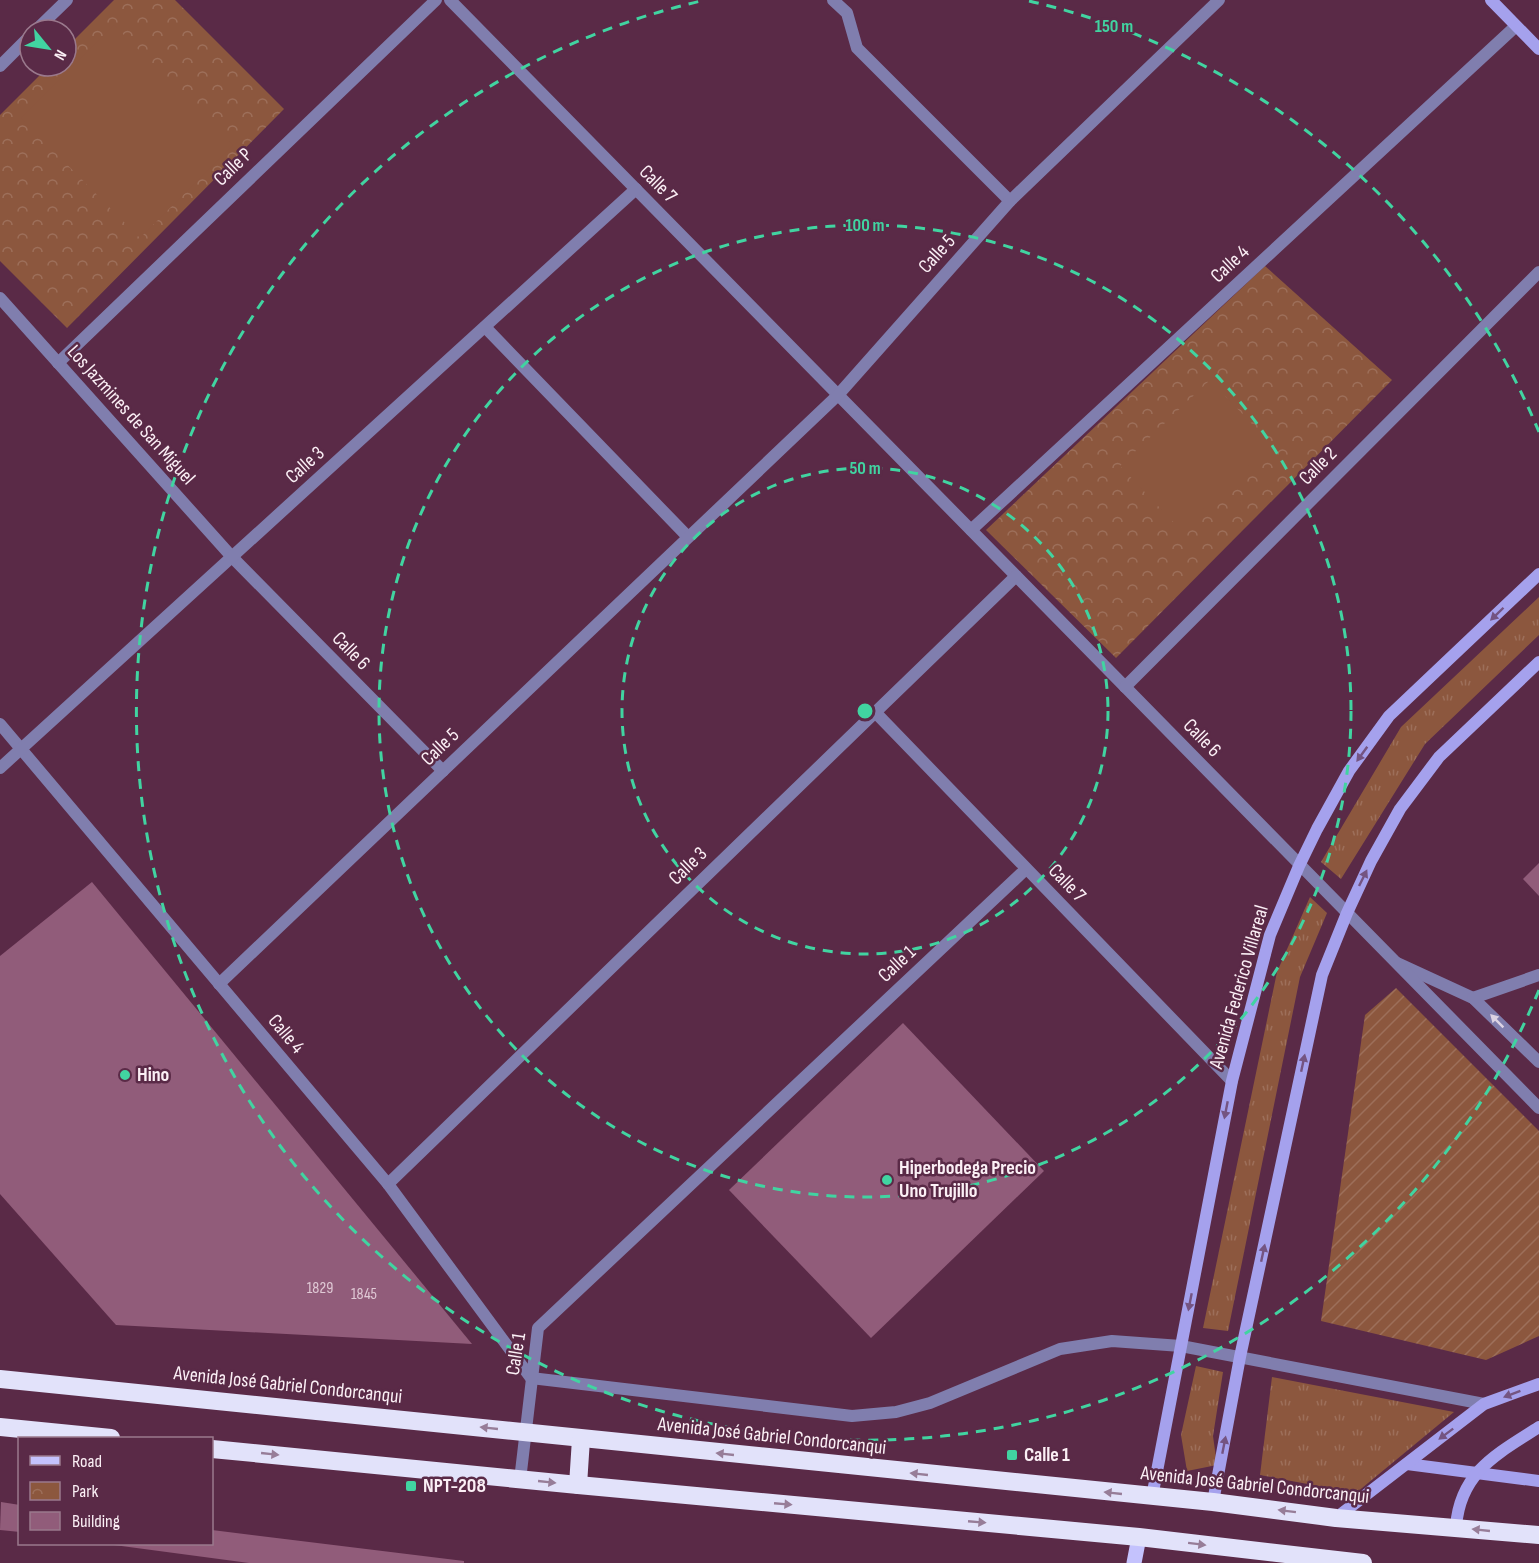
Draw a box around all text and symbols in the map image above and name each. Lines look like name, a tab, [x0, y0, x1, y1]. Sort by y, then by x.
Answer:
text: 150 m	[1095, 16, 1133, 37]
north arrow	[18, 18, 78, 78]
text: N	[49, 46, 70, 63]
street label: Calle P	[209, 143, 257, 191]
street label: Calle 7	[634, 160, 682, 208]
text: 100 m	[846, 215, 885, 236]
street label: Calle 5	[913, 230, 961, 278]
street label: Calle 4	[1206, 240, 1254, 288]
street label: Los Jazmines de San Miguel	[62, 340, 200, 490]
street label: Calle 3	[281, 441, 329, 489]
street label: Calle 2	[1294, 442, 1342, 490]
text: 50 m	[849, 458, 881, 479]
one-way arrow	[1489, 607, 1504, 621]
street label: Calle 6	[327, 627, 375, 675]
centre of rings	[855, 701, 875, 721]
street label: Calle 6	[1178, 714, 1226, 762]
street label: Calle 5	[416, 723, 464, 771]
one-way arrow	[1356, 746, 1368, 761]
street label: Calle 3	[664, 842, 712, 890]
street label: Calle 7	[1043, 859, 1091, 907]
one-way arrow	[1359, 870, 1368, 887]
street label: Avenida Federico Villareal	[1204, 903, 1274, 1072]
street label: Calle 1	[873, 941, 921, 987]
street label: Calle 4	[263, 1009, 309, 1059]
one-way arrow	[1490, 1014, 1505, 1028]
one-way arrow	[1299, 1053, 1308, 1072]
place label: Hino	[137, 1063, 169, 1087]
marker: Hino	[118, 1068, 132, 1082]
one-way arrow	[1221, 1101, 1230, 1120]
place label: Hiperbodega Precio Uno Trujillo	[899, 1156, 1036, 1203]
marker: Hiperbodega Precio Uno Trujillo	[880, 1173, 894, 1187]
one-way arrow	[1258, 1244, 1268, 1263]
house number: 1829	[307, 1279, 333, 1298]
house number: 1845	[351, 1285, 377, 1304]
one-way arrow	[1185, 1292, 1194, 1311]
street label: Calle 1	[501, 1331, 531, 1377]
street label: Avenida José Gabriel Condorcanqui	[172, 1361, 403, 1409]
one-way arrow	[1503, 1390, 1521, 1399]
street label: Avenida José Gabriel Condorcanqui	[656, 1412, 887, 1460]
one-way arrow	[480, 1423, 499, 1433]
one-way arrow	[1438, 1428, 1454, 1440]
one-way arrow	[1220, 1435, 1229, 1454]
legend	[18, 1437, 213, 1545]
place label: Calle 1	[1024, 1443, 1070, 1467]
marker: Calle 1	[1005, 1448, 1019, 1462]
one-way arrow	[260, 1449, 279, 1459]
one-way arrow	[715, 1449, 734, 1459]
text: Road	[72, 1451, 102, 1472]
street label: Avenida José Gabriel Condorcanqui	[1139, 1461, 1370, 1509]
one-way arrow	[909, 1469, 928, 1478]
place label: NPT-208	[423, 1474, 486, 1498]
one-way arrow	[538, 1477, 557, 1487]
marker: NPT-208	[404, 1479, 418, 1493]
text: Park	[72, 1481, 98, 1502]
one-way arrow	[1103, 1488, 1122, 1498]
one-way arrow	[774, 1499, 793, 1509]
one-way arrow	[1277, 1507, 1296, 1516]
text: Building	[72, 1511, 120, 1532]
one-way arrow	[968, 1517, 987, 1527]
one-way arrow	[1471, 1525, 1490, 1535]
one-way arrow	[1188, 1539, 1207, 1549]

